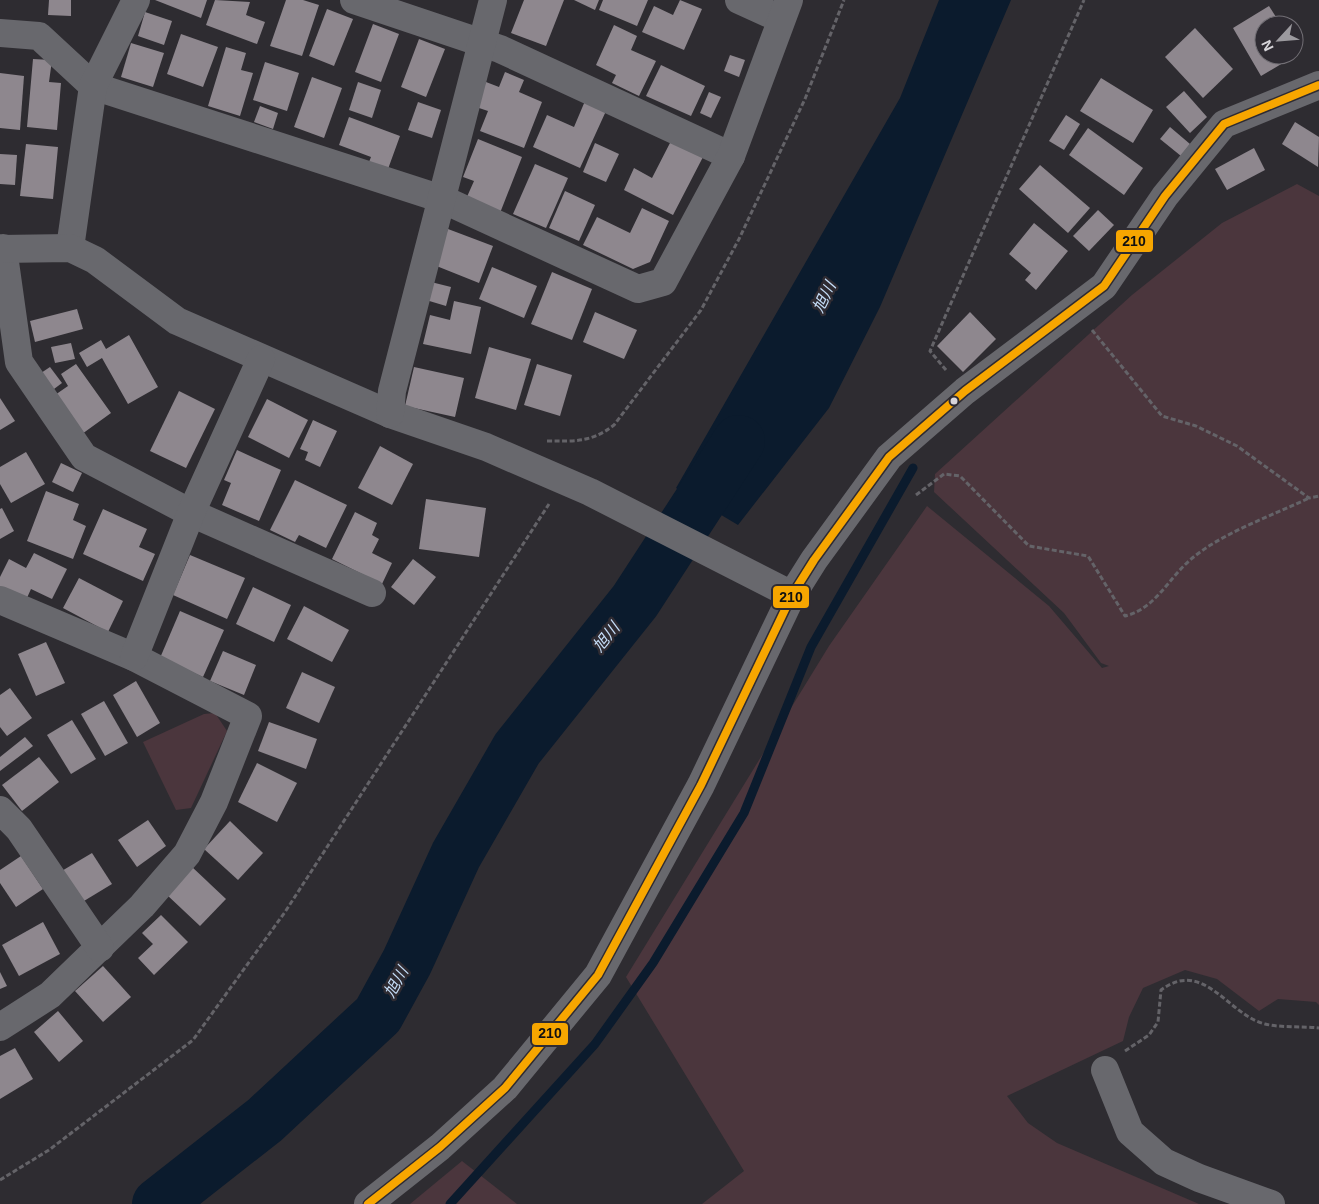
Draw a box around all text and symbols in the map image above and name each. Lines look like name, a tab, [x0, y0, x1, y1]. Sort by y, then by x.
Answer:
north arrow	[1254, 15, 1304, 65]
text: N	[1258, 38, 1277, 54]
line badge: 210	[1115, 229, 1154, 253]
text: 210	[1122, 233, 1146, 249]
water label: 旭川	[809, 277, 840, 315]
unlabelled marker	[949, 396, 959, 406]
line badge: 210	[772, 585, 810, 609]
text: 210	[779, 589, 803, 605]
water label: 旭川	[589, 618, 624, 655]
water label: 旭川	[381, 962, 412, 1000]
line badge: 210	[531, 1022, 569, 1046]
text: 210	[538, 1025, 562, 1041]

